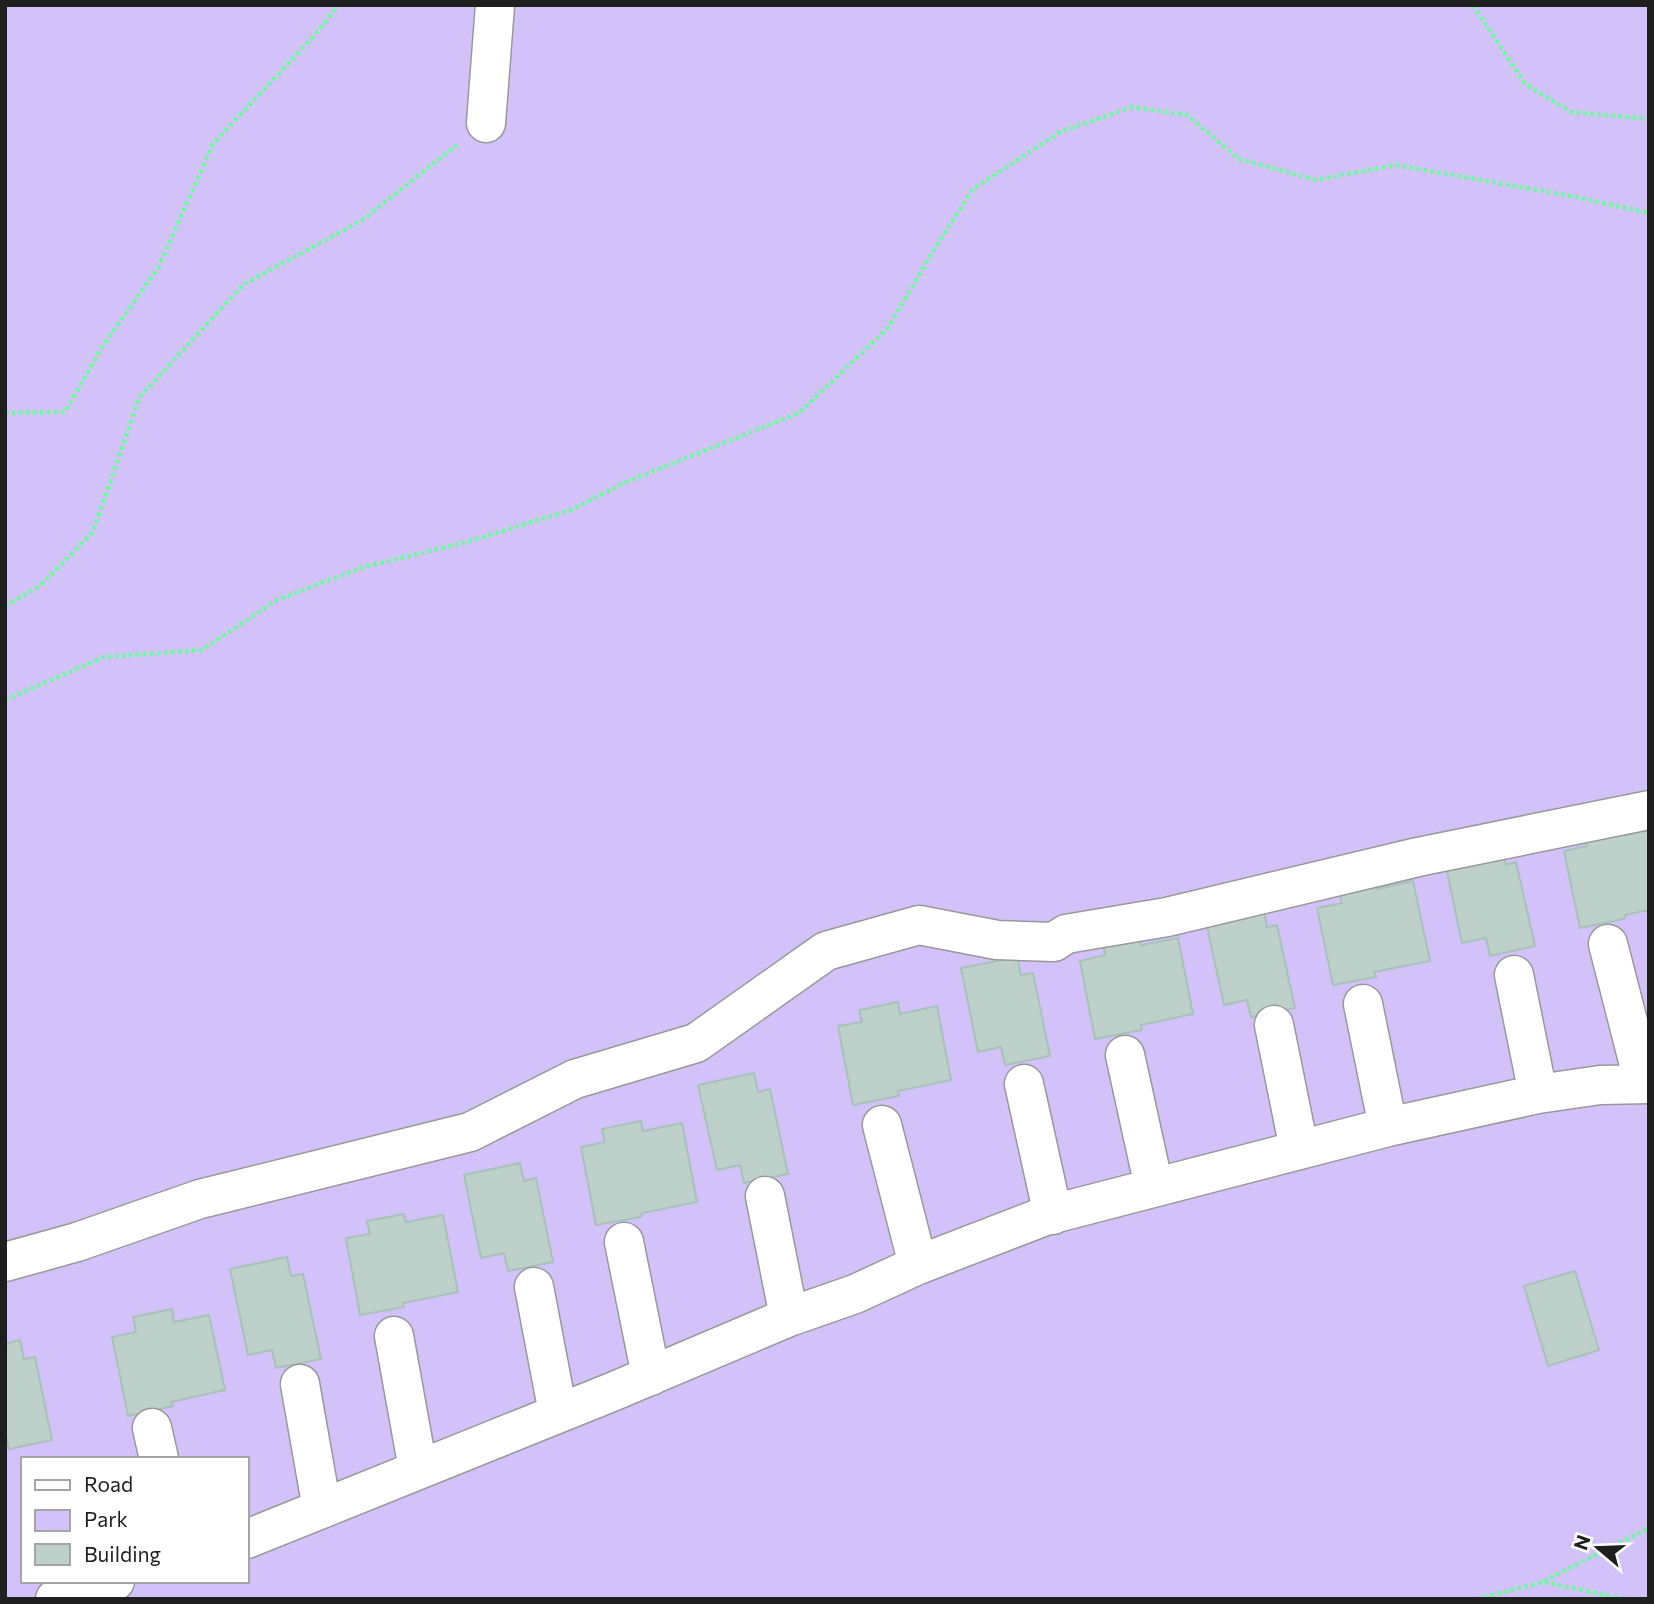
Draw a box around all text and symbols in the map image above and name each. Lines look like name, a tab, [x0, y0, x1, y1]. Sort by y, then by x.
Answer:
legend	[21, 1457, 248, 1583]
text: Road	[84, 1471, 133, 1496]
text: Park	[84, 1506, 128, 1531]
north arrow	[1563, 1513, 1633, 1583]
text: N	[1568, 1532, 1595, 1553]
text: Building	[84, 1541, 161, 1566]

